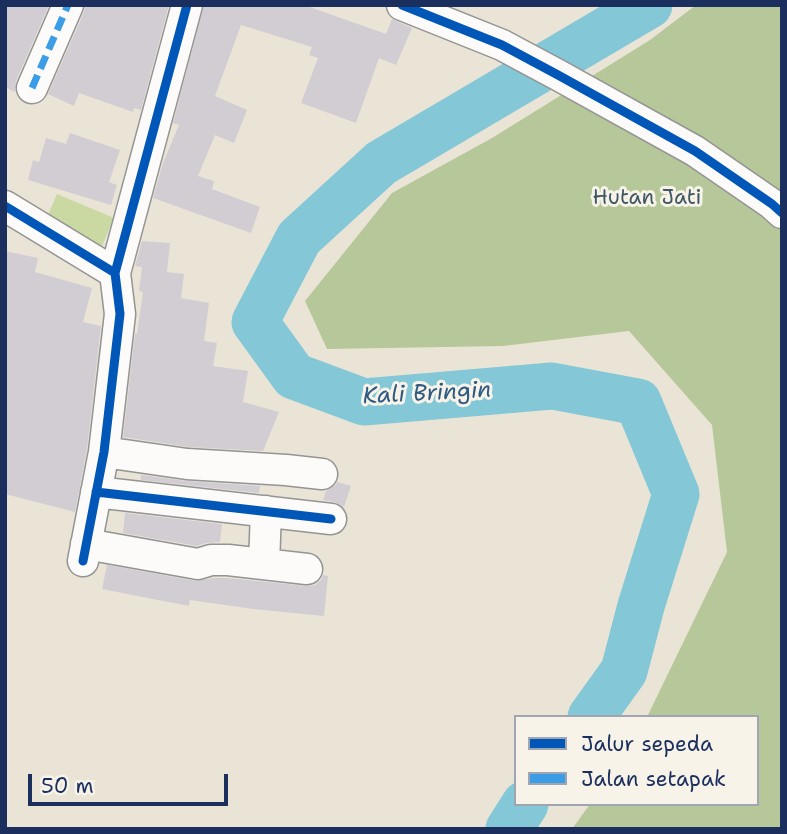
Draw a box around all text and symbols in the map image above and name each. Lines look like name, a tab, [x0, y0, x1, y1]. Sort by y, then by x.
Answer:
park label: Hutan Jati	[593, 186, 701, 212]
water label: Kali Bringin	[362, 377, 492, 411]
legend	[514, 715, 759, 806]
text: Jalur sepeda	[581, 730, 713, 758]
scale bar	[32, 760, 231, 804]
text: Jalan setapak	[581, 765, 726, 793]
text: 50 m	[41, 772, 94, 800]

